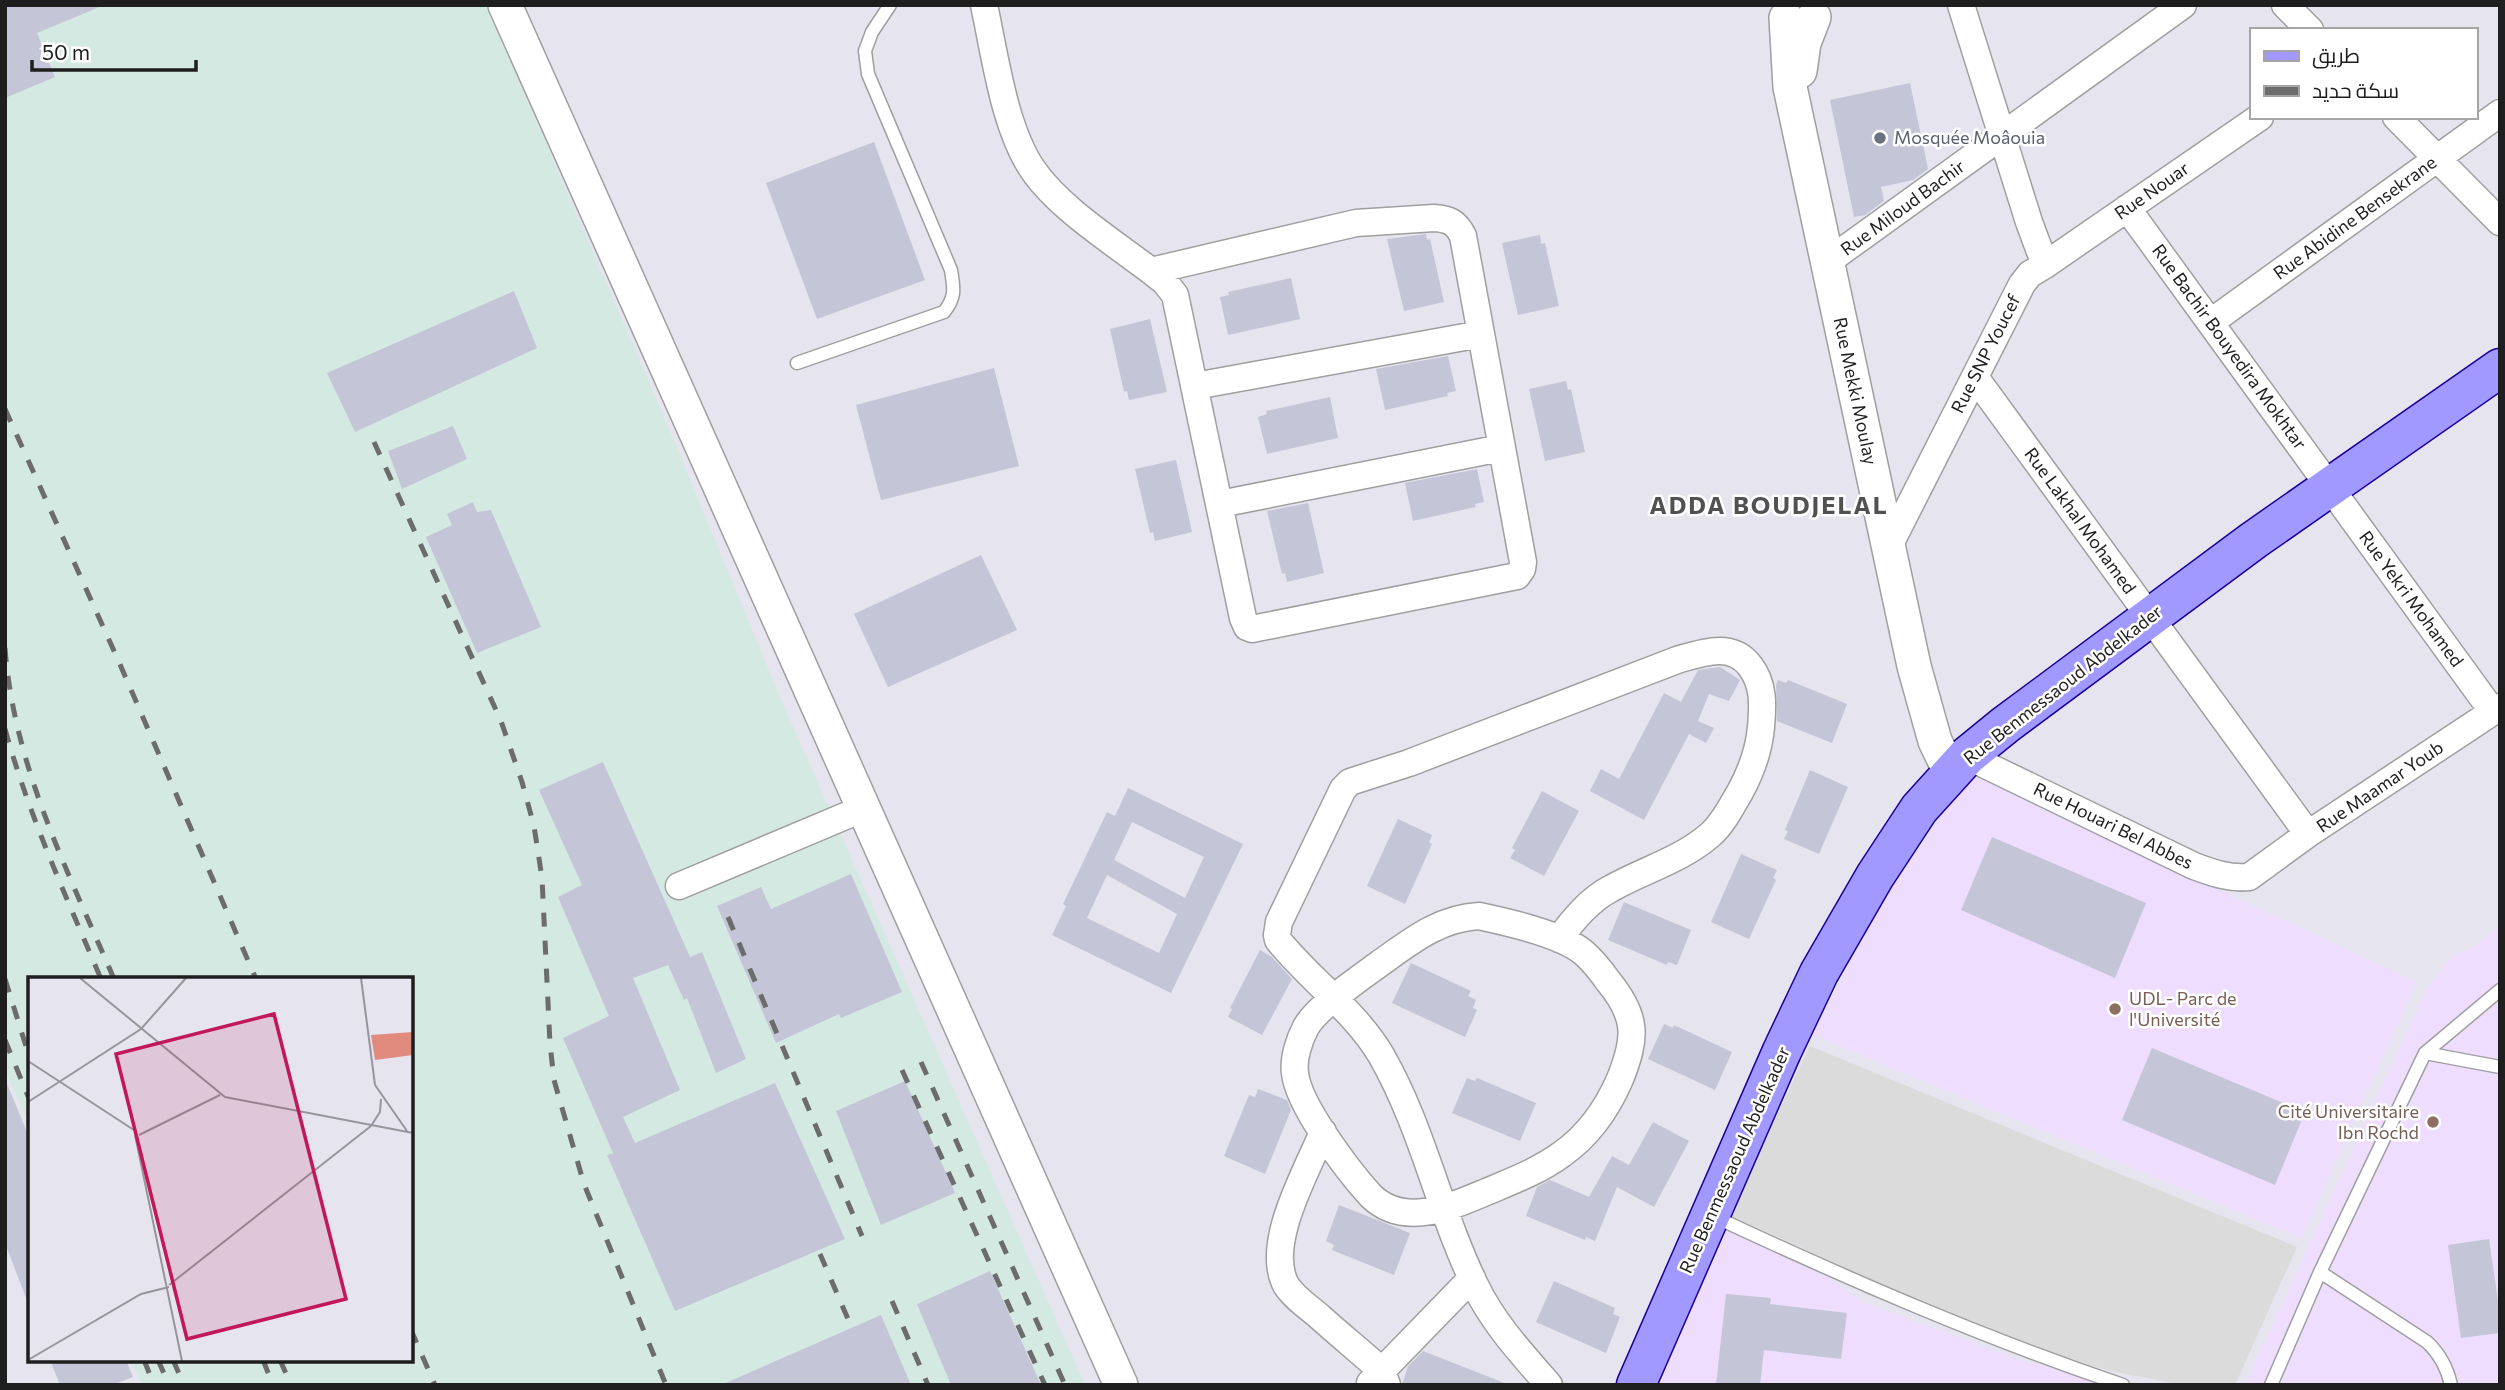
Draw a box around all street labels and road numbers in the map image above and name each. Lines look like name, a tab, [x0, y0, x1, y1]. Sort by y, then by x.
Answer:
street label: Rue Abidine Bensekrane	[2269, 151, 2440, 284]
street label: Rue Miloud Bachir	[1836, 155, 1969, 260]
street label: Rue Nouar	[2110, 157, 2193, 224]
street label: Rue Bachir Bouyedira Mokhtar	[2148, 240, 2312, 453]
street label: Rue SNP Youcef	[1946, 290, 2025, 416]
street label: Rue Mekki Moulay	[1830, 315, 1882, 467]
street label: Rue Lakhal Mohamed	[2020, 443, 2141, 598]
street label: Rue Yekri Mohamed	[2355, 526, 2469, 671]
street label: Rue Benmessaoud Abdelkader	[1959, 600, 2166, 769]
street label: Rue Maamar Youb	[2312, 736, 2447, 837]
street label: Rue Houari Bel Abbes	[2030, 777, 2197, 873]
street label: Rue Benmessaoud Abdelkader	[1674, 1043, 1794, 1276]

